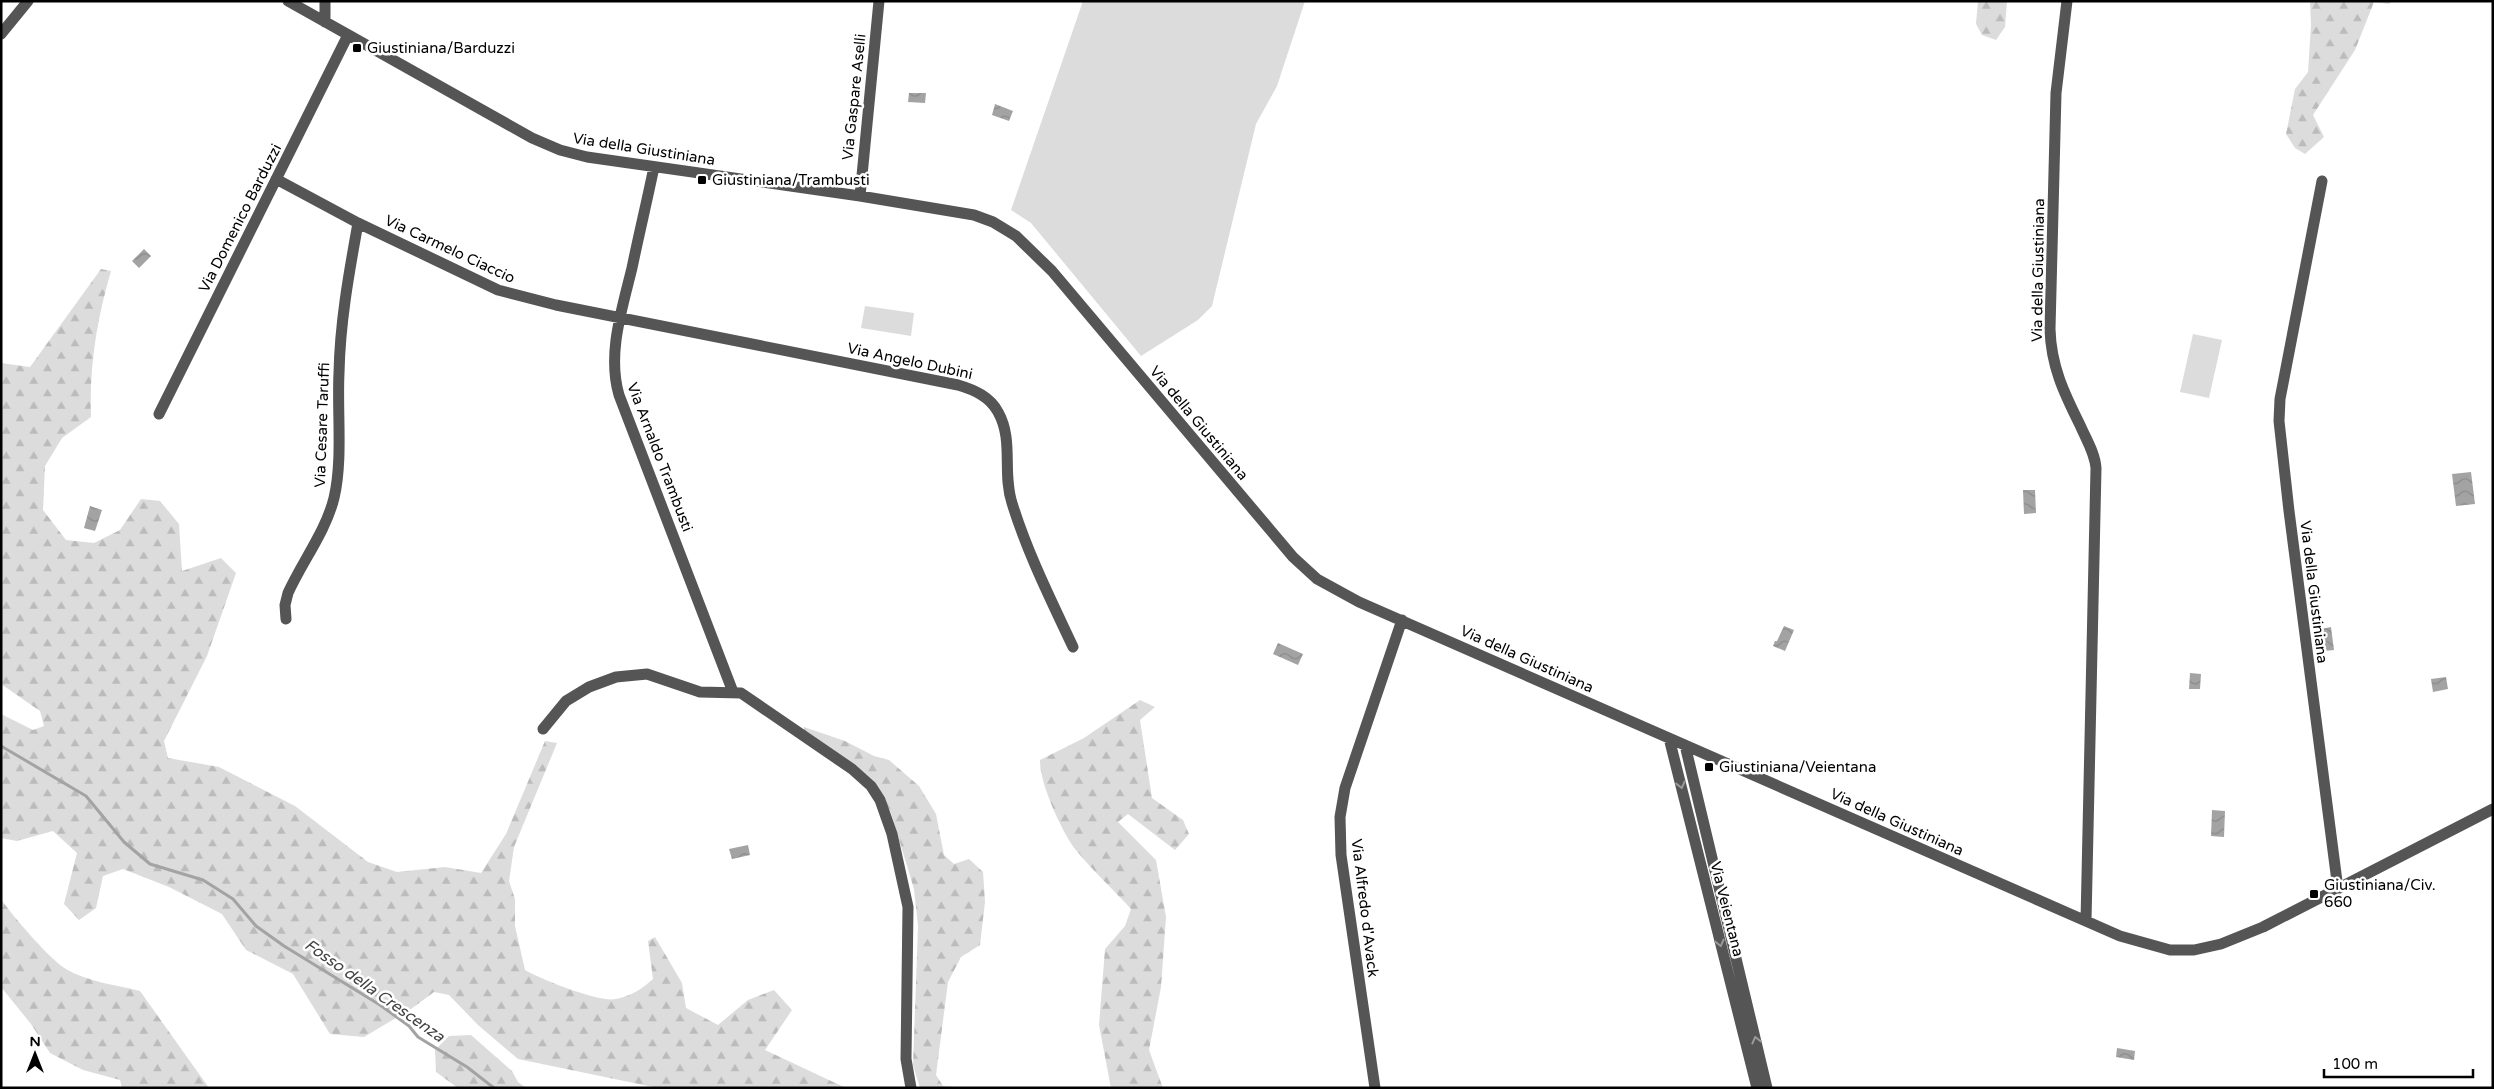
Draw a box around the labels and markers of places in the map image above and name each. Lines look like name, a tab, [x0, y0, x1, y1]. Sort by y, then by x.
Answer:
place label: Giustiniana/Barduzzi	[367, 39, 515, 57]
marker: Giustiniana/Barduzzi	[351, 42, 363, 54]
place label: Giustiniana/Trambusti	[712, 171, 870, 189]
marker: Giustiniana/Trambusti	[696, 174, 708, 186]
place label: Giustiniana/Veientana	[1719, 758, 1876, 776]
marker: Giustiniana/Veientana	[1703, 761, 1715, 773]
place label: Giustiniana/Civ. 660	[2324, 876, 2436, 911]
marker: Giustiniana/Civ. 660	[2308, 888, 2320, 900]

